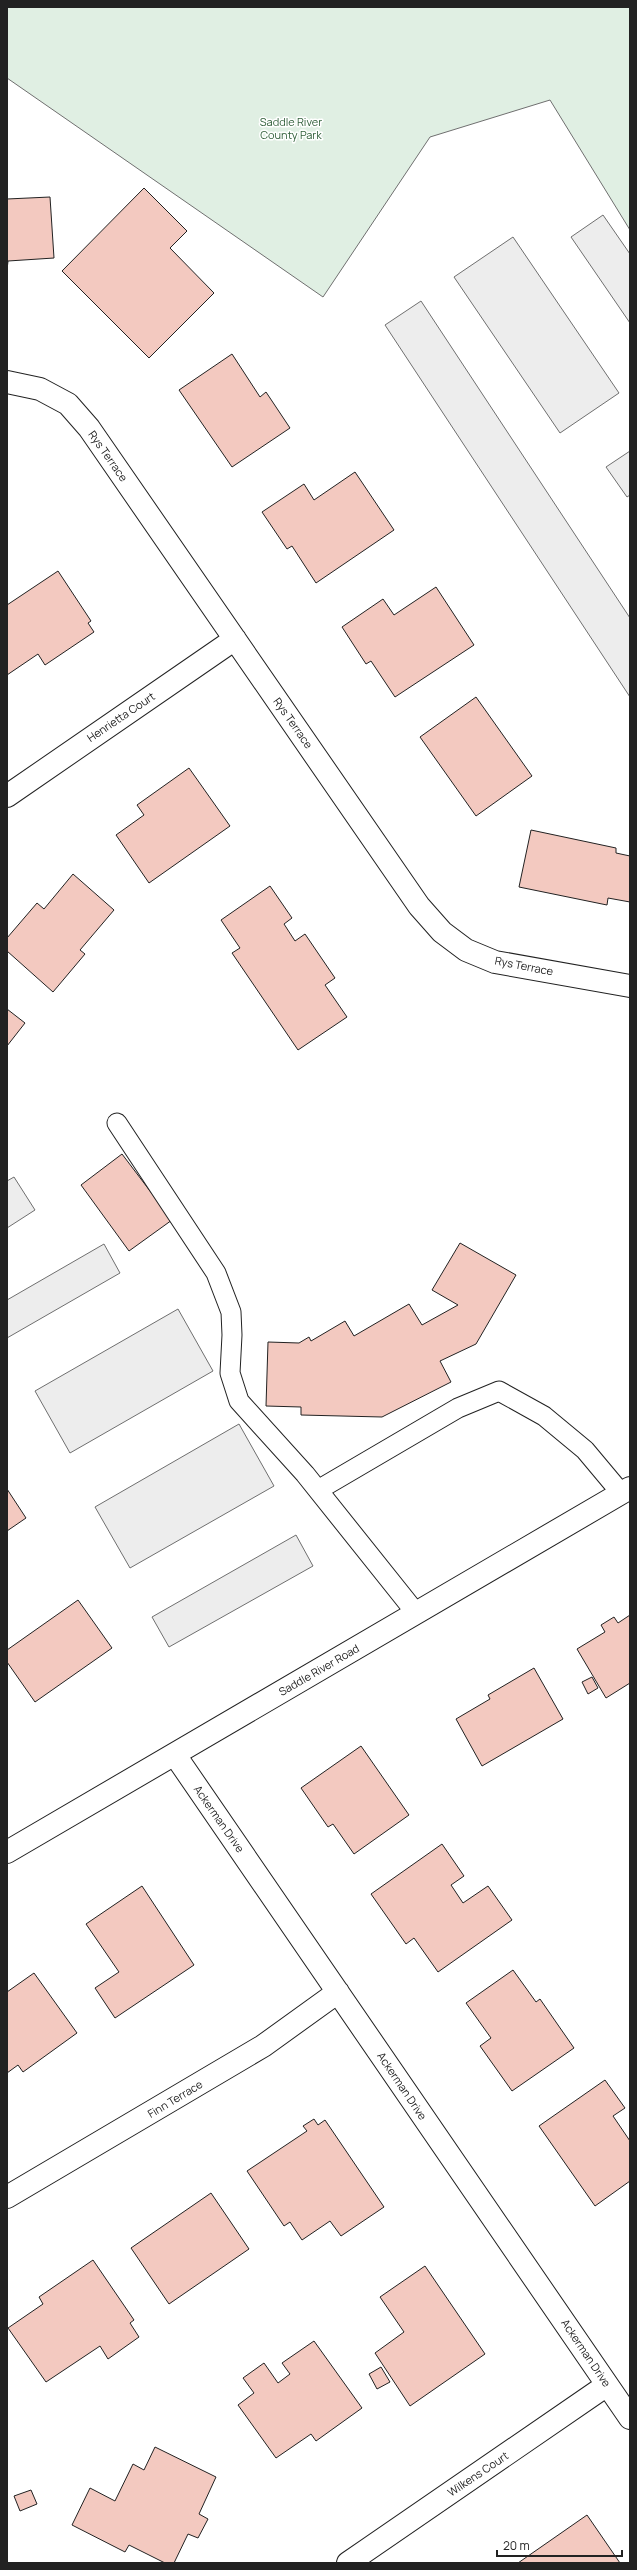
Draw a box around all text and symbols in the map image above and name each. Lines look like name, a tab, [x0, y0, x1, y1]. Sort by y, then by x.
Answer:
park label: Saddle River County Park	[260, 114, 322, 142]
street label: Rys Terrace	[85, 427, 132, 485]
street label: Henrietta Court	[84, 688, 158, 745]
street label: Rys Terrace	[270, 694, 317, 752]
street label: Rys Terrace	[494, 953, 555, 979]
street label: Saddle River Road	[276, 1640, 362, 1699]
street label: Ackerman Drive	[191, 1782, 248, 1856]
street label: Ackerman Drive	[374, 2049, 431, 2123]
street label: Finn Terrace	[144, 2076, 206, 2121]
street label: Ackerman Drive	[558, 2316, 615, 2390]
street label: Wilkens Court	[444, 2448, 511, 2500]
scale bar	[497, 2532, 622, 2558]
text: 20 m	[503, 2537, 530, 2554]

